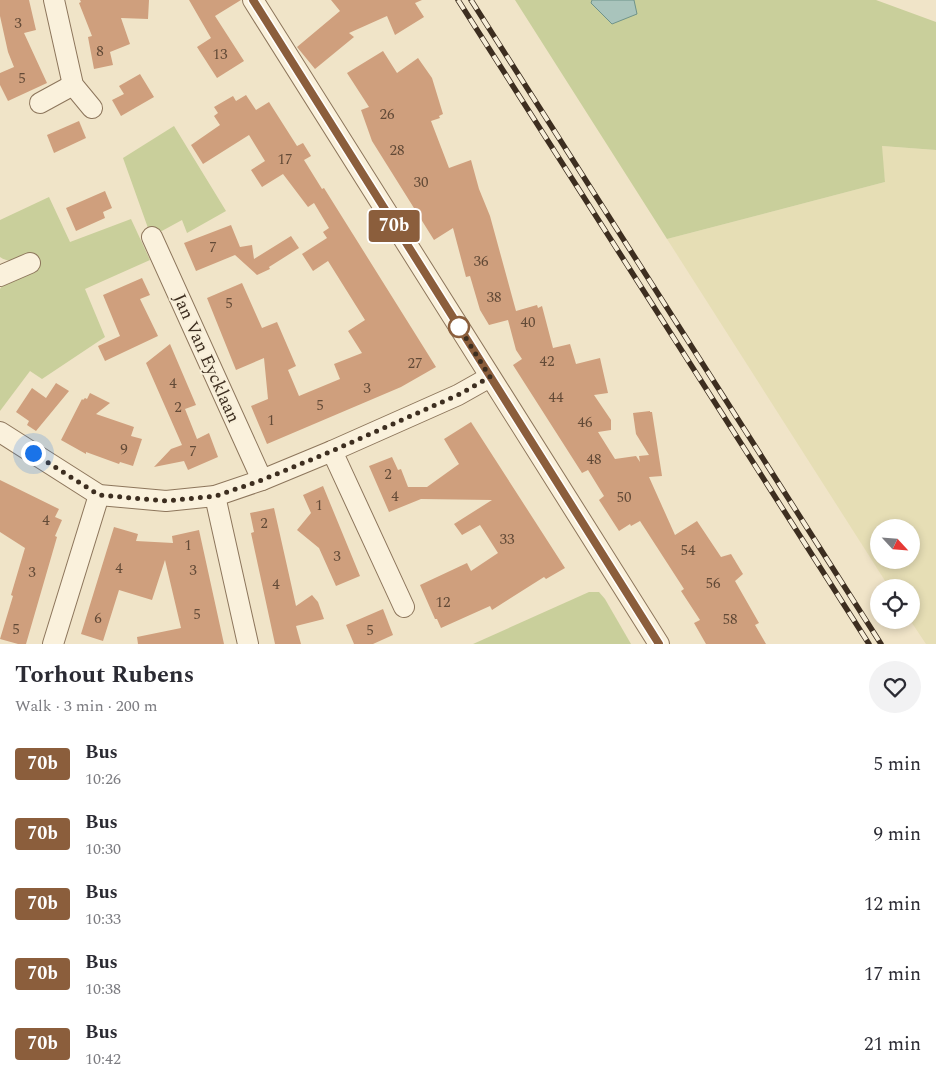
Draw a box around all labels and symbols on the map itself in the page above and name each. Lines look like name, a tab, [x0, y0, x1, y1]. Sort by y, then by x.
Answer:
house number: 3	[14, 12, 22, 35]
house number: 8	[96, 40, 104, 63]
house number: 13	[212, 43, 228, 66]
house number: 5	[18, 67, 26, 90]
house number: 26	[379, 103, 395, 126]
house number: 28	[389, 139, 405, 162]
house number: 17	[277, 148, 293, 171]
house number: 30	[413, 171, 429, 194]
line badge: 70b	[365, 210, 423, 242]
house number: 7	[209, 236, 217, 259]
house number: 36	[473, 250, 489, 273]
house number: 38	[486, 286, 502, 309]
street label: Jan Van Eycklaan	[166, 289, 247, 427]
house number: 5	[225, 292, 233, 315]
house number: 40	[520, 311, 536, 334]
unlabelled marker	[448, 316, 470, 338]
house number: 42	[539, 350, 555, 373]
house number: 27	[407, 352, 423, 375]
house number: 4	[169, 372, 177, 395]
house number: 3	[363, 377, 371, 400]
house number: 44	[548, 386, 564, 409]
house number: 5	[316, 394, 324, 417]
house number: 2	[174, 396, 182, 419]
house number: 1	[267, 409, 275, 432]
house number: 46	[577, 411, 593, 434]
house number: 9	[120, 438, 128, 461]
house number: 7	[189, 440, 197, 463]
your location	[21, 441, 46, 466]
house number: 48	[586, 448, 602, 471]
house number: 2	[384, 463, 392, 486]
house number: 4	[391, 485, 399, 508]
house number: 50	[616, 486, 632, 509]
house number: 1	[315, 494, 323, 517]
house number: 4	[42, 509, 50, 532]
house number: 2	[260, 512, 268, 535]
north arrow	[870, 519, 920, 569]
house number: 33	[499, 528, 515, 551]
house number: 1	[184, 534, 192, 557]
house number: 54	[680, 539, 696, 562]
house number: 3	[333, 545, 341, 568]
house number: 4	[115, 557, 123, 580]
house number: 3	[189, 559, 197, 582]
house number: 3	[28, 561, 36, 584]
house number: 56	[705, 572, 721, 595]
house number: 4	[272, 573, 280, 596]
house number: 12	[435, 591, 451, 614]
house number: 5	[193, 603, 201, 626]
house number: 6	[94, 607, 102, 630]
house number: 58	[722, 608, 738, 631]
house number: 5	[12, 618, 20, 641]
house number: 5	[366, 619, 374, 642]

